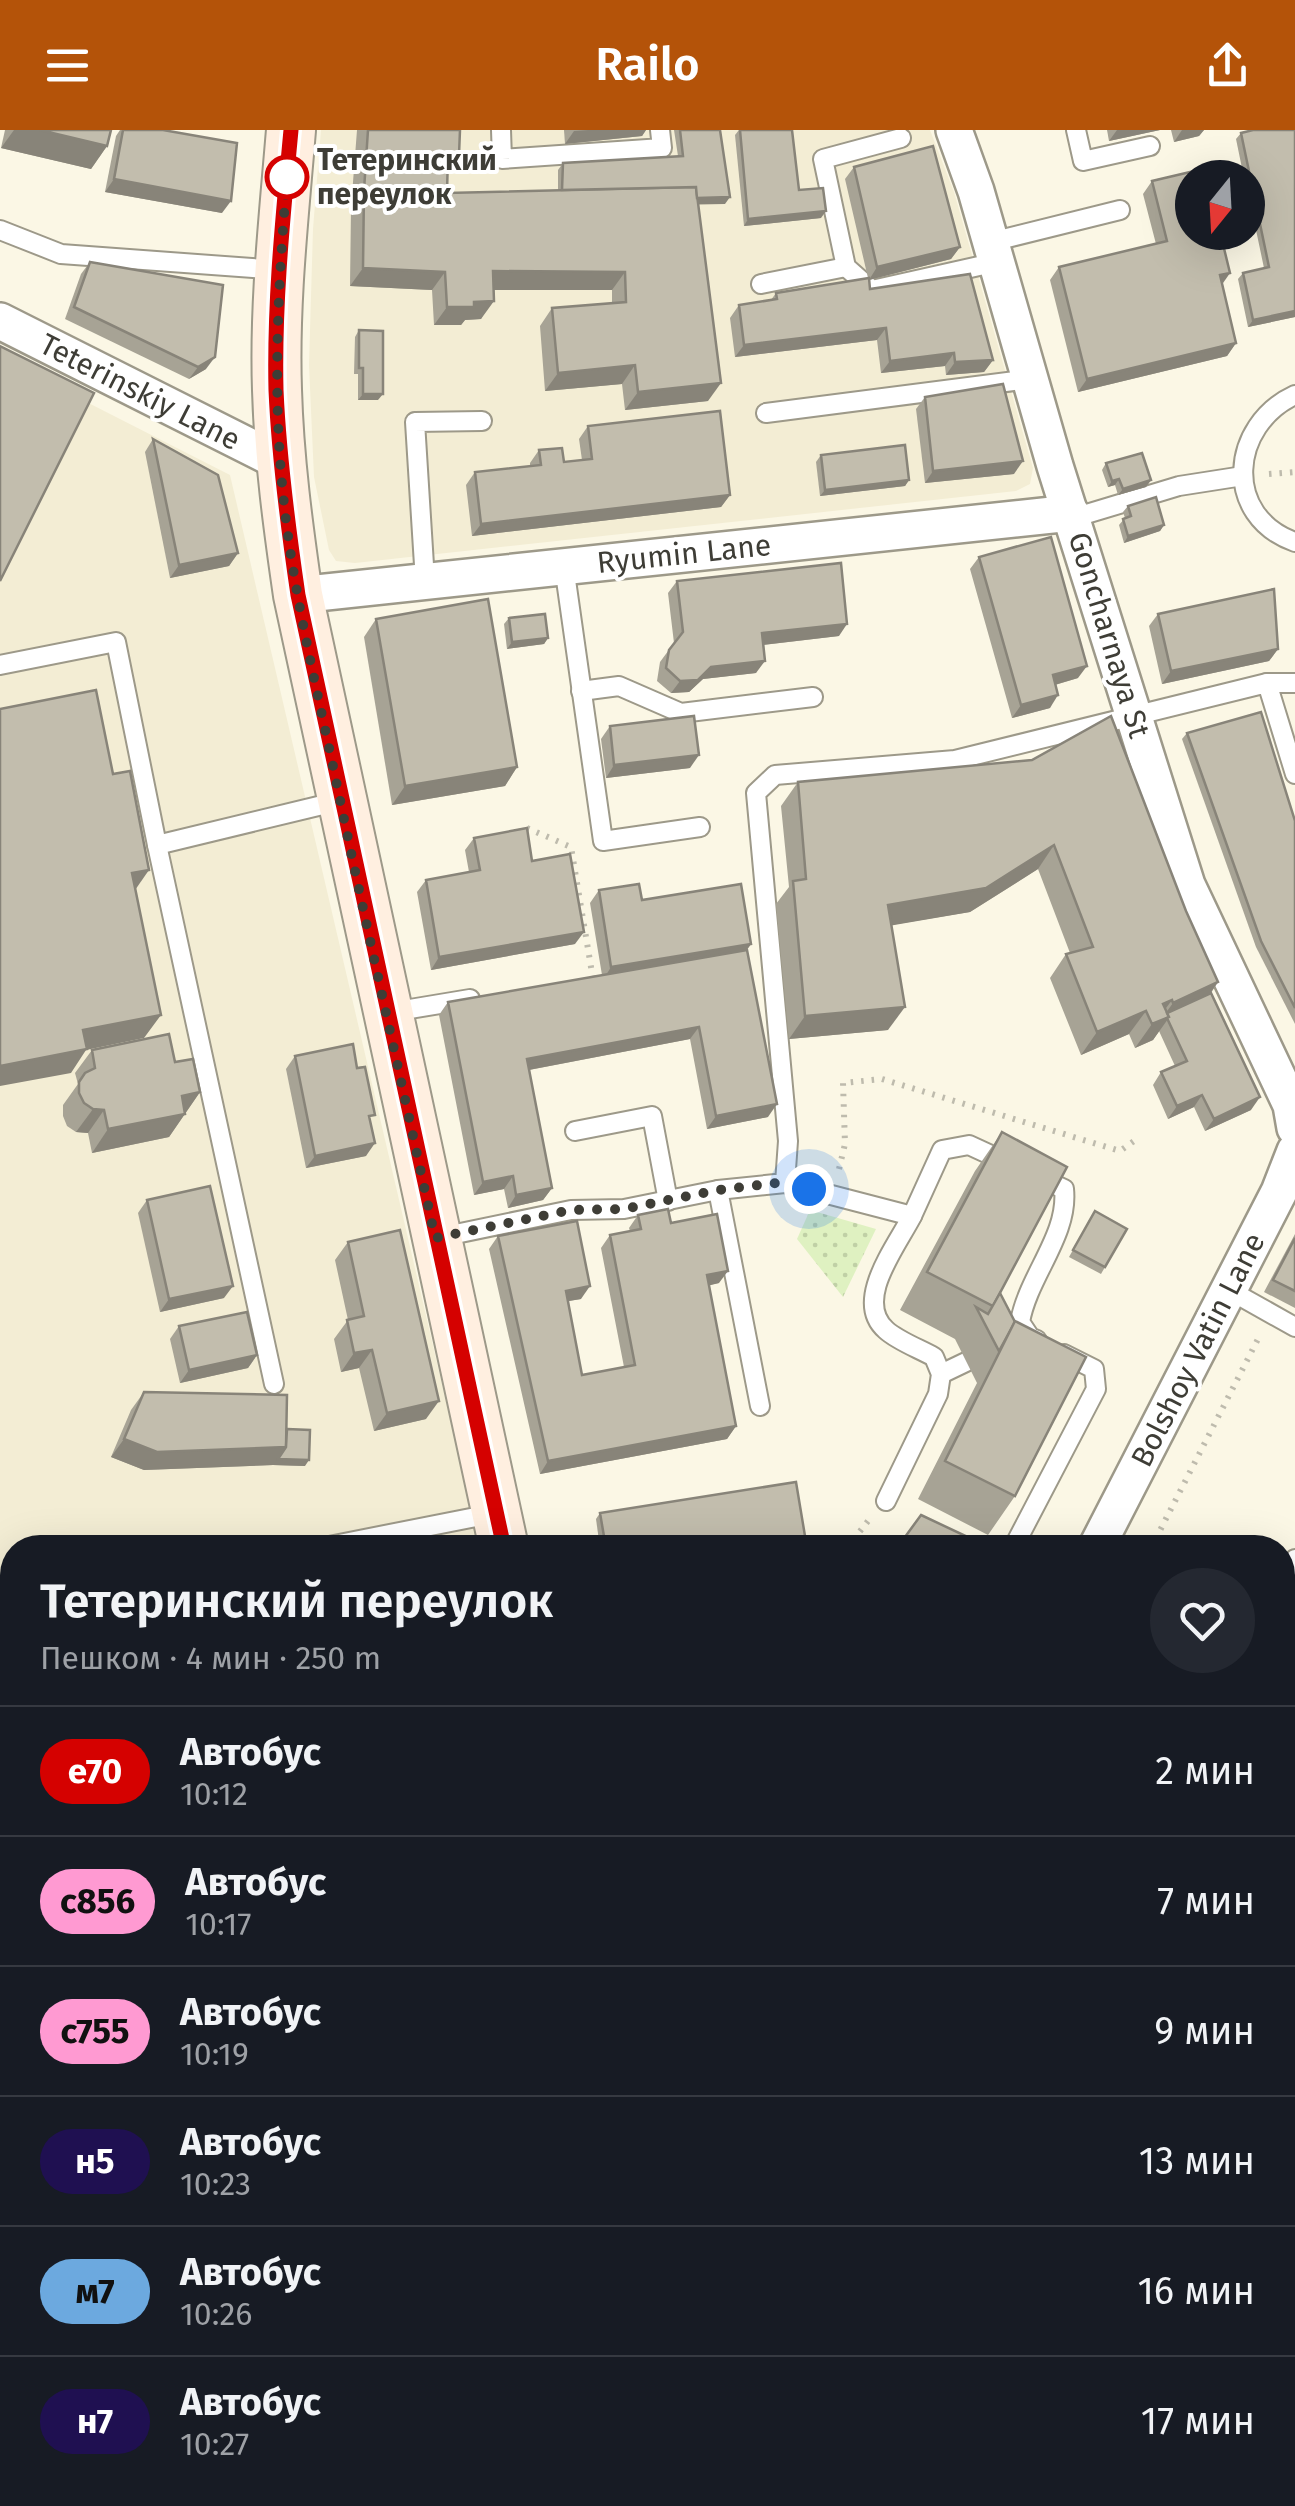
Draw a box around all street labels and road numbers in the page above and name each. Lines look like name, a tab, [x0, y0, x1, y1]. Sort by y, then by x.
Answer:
street label: Teterinskiy Lane	[34, 326, 246, 458]
street label: Ryumin Lane	[595, 527, 773, 581]
street label: Goncharnaya St	[1061, 528, 1157, 742]
street label: Bolshoy Vatin Lane	[1123, 1227, 1273, 1473]

